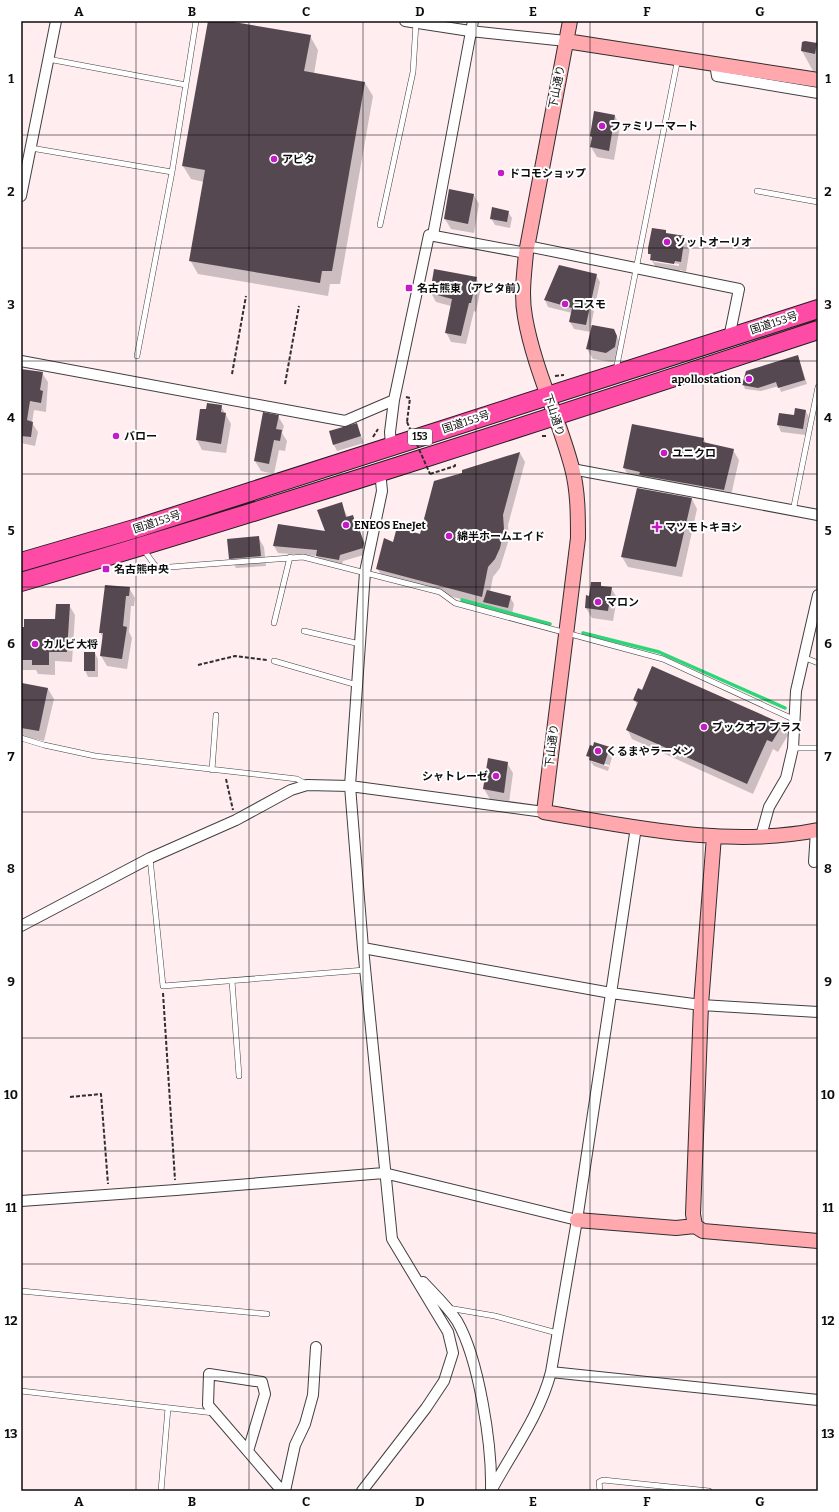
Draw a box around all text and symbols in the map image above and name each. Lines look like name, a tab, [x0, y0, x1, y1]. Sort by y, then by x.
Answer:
text: A	[74, 4, 84, 19]
text: B	[188, 4, 196, 19]
text: C	[302, 4, 310, 19]
text: D	[415, 4, 425, 19]
text: E	[529, 4, 537, 19]
text: F	[643, 4, 651, 19]
text: G	[755, 4, 765, 19]
street label: 下山通り	[546, 64, 568, 110]
text: 1	[8, 71, 14, 86]
text: 1	[825, 71, 831, 86]
place label: ファミリーマート	[610, 120, 698, 133]
marker: ファミリーマート	[597, 121, 607, 131]
place label: アピタ	[282, 153, 315, 166]
marker: アピタ	[269, 154, 279, 164]
place label: ドコモショップ	[509, 167, 586, 180]
marker: ドコモショップ	[496, 168, 506, 178]
text: 2	[7, 184, 15, 199]
text: 2	[824, 184, 832, 199]
place label: ソットオーリオ	[675, 236, 752, 249]
marker: ソットオーリオ	[662, 237, 672, 247]
place label: 名古熊東（アピタ前）	[417, 282, 527, 295]
marker: 名古熊東（アピタ前）	[404, 283, 414, 293]
text: 3	[7, 297, 15, 312]
text: 3	[824, 297, 832, 312]
place label: コスモ	[573, 298, 606, 311]
marker: コスモ	[560, 299, 570, 309]
street label: 国道153号	[749, 309, 799, 337]
place label: apollostation	[672, 373, 741, 386]
marker: apollostation	[744, 374, 754, 384]
street label: 下山通り	[541, 392, 567, 438]
street label: 国道153号	[441, 408, 491, 436]
text: 4	[7, 410, 15, 425]
text: 4	[824, 410, 832, 425]
road number: 153	[408, 429, 432, 445]
place label: バロー	[124, 430, 157, 443]
marker: バロー	[111, 431, 121, 441]
place label: ユニクロ	[672, 447, 716, 460]
marker: ユニクロ	[659, 448, 669, 458]
street label: 国道153号	[132, 508, 182, 536]
place label: ENEOS EneJet	[354, 519, 427, 532]
marker: ENEOS EneJet	[341, 520, 351, 530]
place label: マツモトキヨシ	[665, 521, 742, 534]
marker: マツモトキヨシ	[652, 522, 662, 532]
text: 5	[7, 523, 15, 538]
text: 5	[824, 523, 832, 538]
place label: 綿半ホームエイド	[457, 530, 545, 543]
marker: 綿半ホームエイド	[444, 531, 454, 541]
place label: 名古熊中央	[114, 563, 169, 576]
marker: 名古熊中央	[101, 564, 111, 574]
place label: マロン	[606, 596, 639, 609]
marker: マロン	[593, 597, 603, 607]
text: 6	[7, 636, 15, 651]
text: 6	[824, 636, 832, 651]
place label: カルビ大将	[43, 638, 98, 651]
marker: カルビ大将	[30, 639, 40, 649]
place label: ブックオフ プラス	[712, 721, 802, 734]
marker: ブックオフ プラス	[699, 722, 709, 732]
street label: 下山通り	[543, 723, 561, 769]
place label: くるまやラーメン	[606, 745, 693, 758]
marker: くるまやラーメン	[593, 746, 603, 756]
text: 7	[8, 749, 15, 764]
text: 7	[825, 749, 832, 764]
place label: シャトレーゼ	[422, 770, 488, 783]
marker: シャトレーゼ	[491, 771, 501, 781]
text: 8	[7, 861, 15, 876]
text: 8	[824, 861, 832, 876]
text: 9	[7, 974, 15, 989]
text: 9	[824, 974, 832, 989]
text: 10	[4, 1087, 18, 1102]
text: 10	[821, 1087, 835, 1102]
text: 11	[5, 1200, 17, 1215]
text: 11	[822, 1200, 834, 1215]
text: 12	[5, 1313, 17, 1328]
text: 12	[822, 1313, 834, 1328]
text: 13	[4, 1426, 18, 1441]
text: 13	[821, 1426, 835, 1441]
text: A	[74, 1494, 84, 1509]
text: B	[188, 1494, 196, 1509]
text: C	[302, 1494, 310, 1509]
text: D	[415, 1494, 425, 1509]
text: E	[529, 1494, 537, 1509]
text: F	[643, 1494, 651, 1509]
text: G	[755, 1494, 765, 1509]

